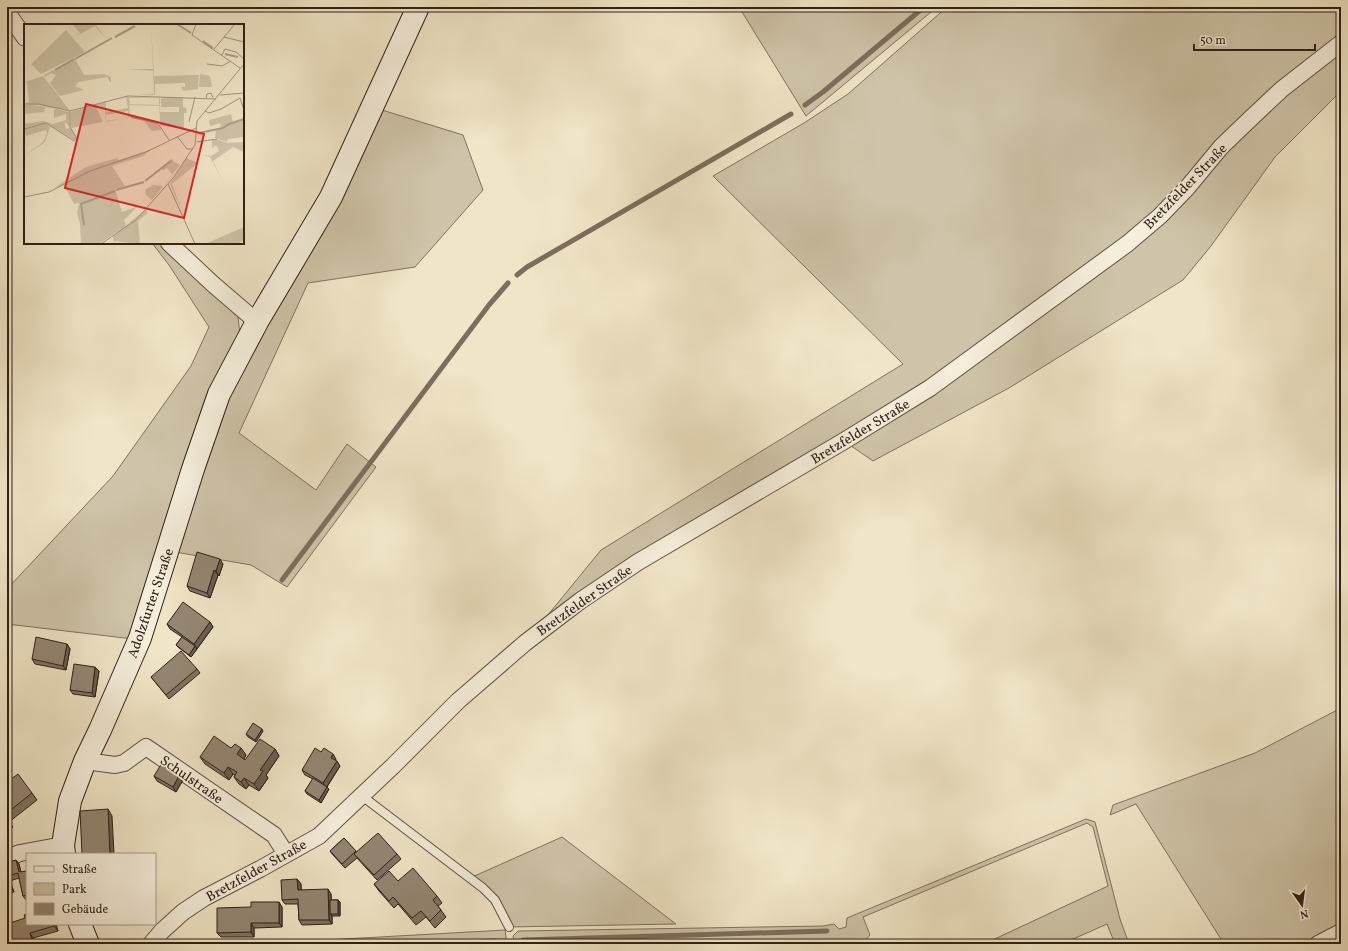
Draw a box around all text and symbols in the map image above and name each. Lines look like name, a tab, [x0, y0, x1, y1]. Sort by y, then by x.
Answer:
inset map	[24, 24, 244, 244]
scale bar	[1194, 26, 1315, 52]
text: 50 m	[1200, 33, 1226, 49]
street label: Bretzfelder Straße	[1140, 140, 1232, 234]
street label: Bretzfelder Straße	[808, 395, 914, 469]
street label: Adolzfurter Straße	[124, 546, 179, 661]
street label: Bretzfelder Straße	[533, 561, 637, 641]
street label: Schulstraße	[156, 752, 227, 809]
street label: Bretzfelder Straße	[203, 836, 311, 907]
legend	[26, 853, 156, 925]
text: Straße	[62, 862, 97, 878]
text: Park	[62, 882, 87, 898]
north arrow	[1282, 885, 1322, 925]
text: Gebäude	[62, 902, 109, 918]
text: N	[1298, 905, 1310, 921]

